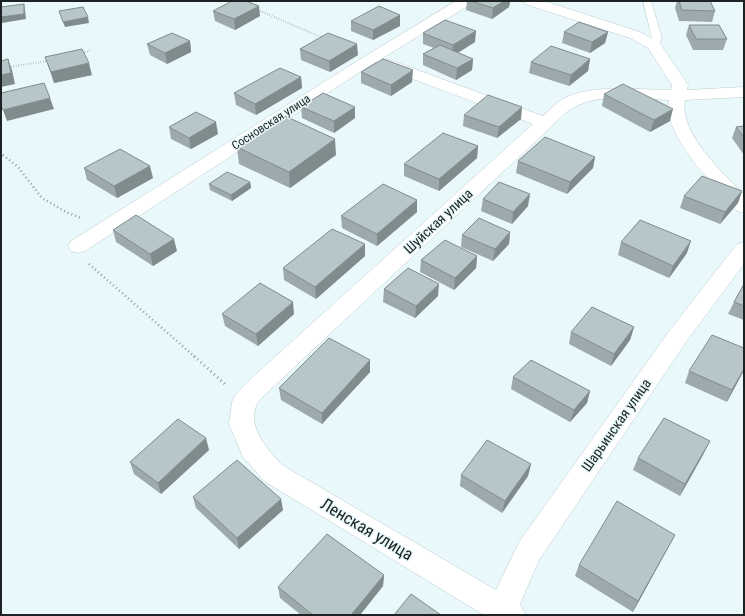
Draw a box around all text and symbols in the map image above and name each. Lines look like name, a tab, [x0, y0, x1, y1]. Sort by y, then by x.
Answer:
street label: Сосновская улица	[229, 91, 313, 153]
street label: Шуйская улица	[400, 185, 476, 257]
street label: Шарьинская улица	[578, 375, 654, 475]
street label: Ленская улица	[317, 494, 417, 564]

